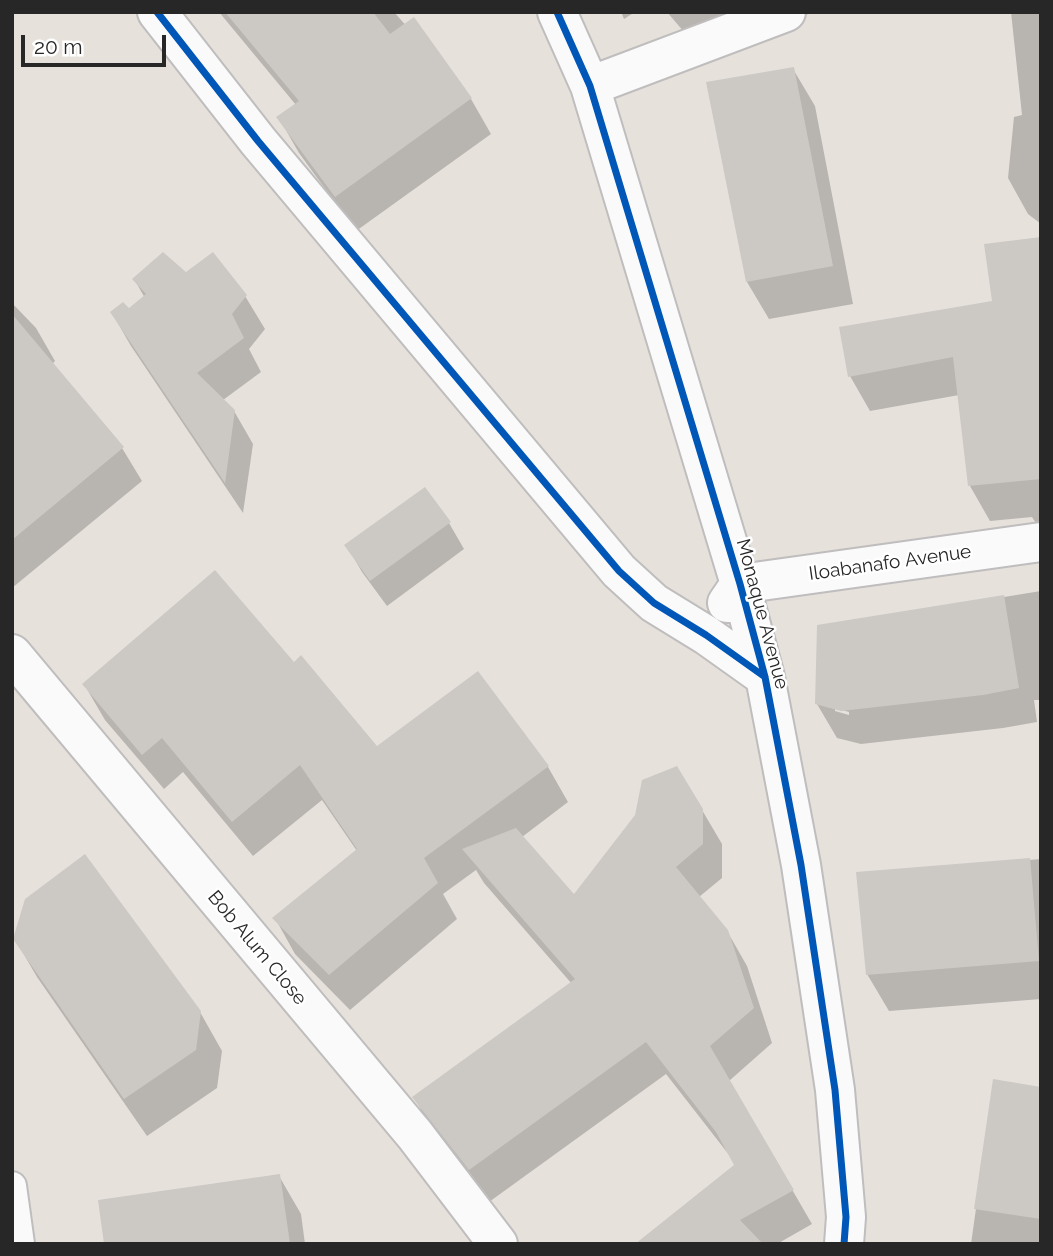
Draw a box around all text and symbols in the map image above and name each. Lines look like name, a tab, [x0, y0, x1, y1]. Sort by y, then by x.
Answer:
scale bar	[24, 21, 170, 65]
text: 20 m	[34, 34, 82, 59]
street label: Monaque Avenue	[731, 536, 793, 692]
street label: Iloabanafo Avenue	[807, 540, 973, 586]
street label: Bob Alum Close	[203, 886, 311, 1010]

